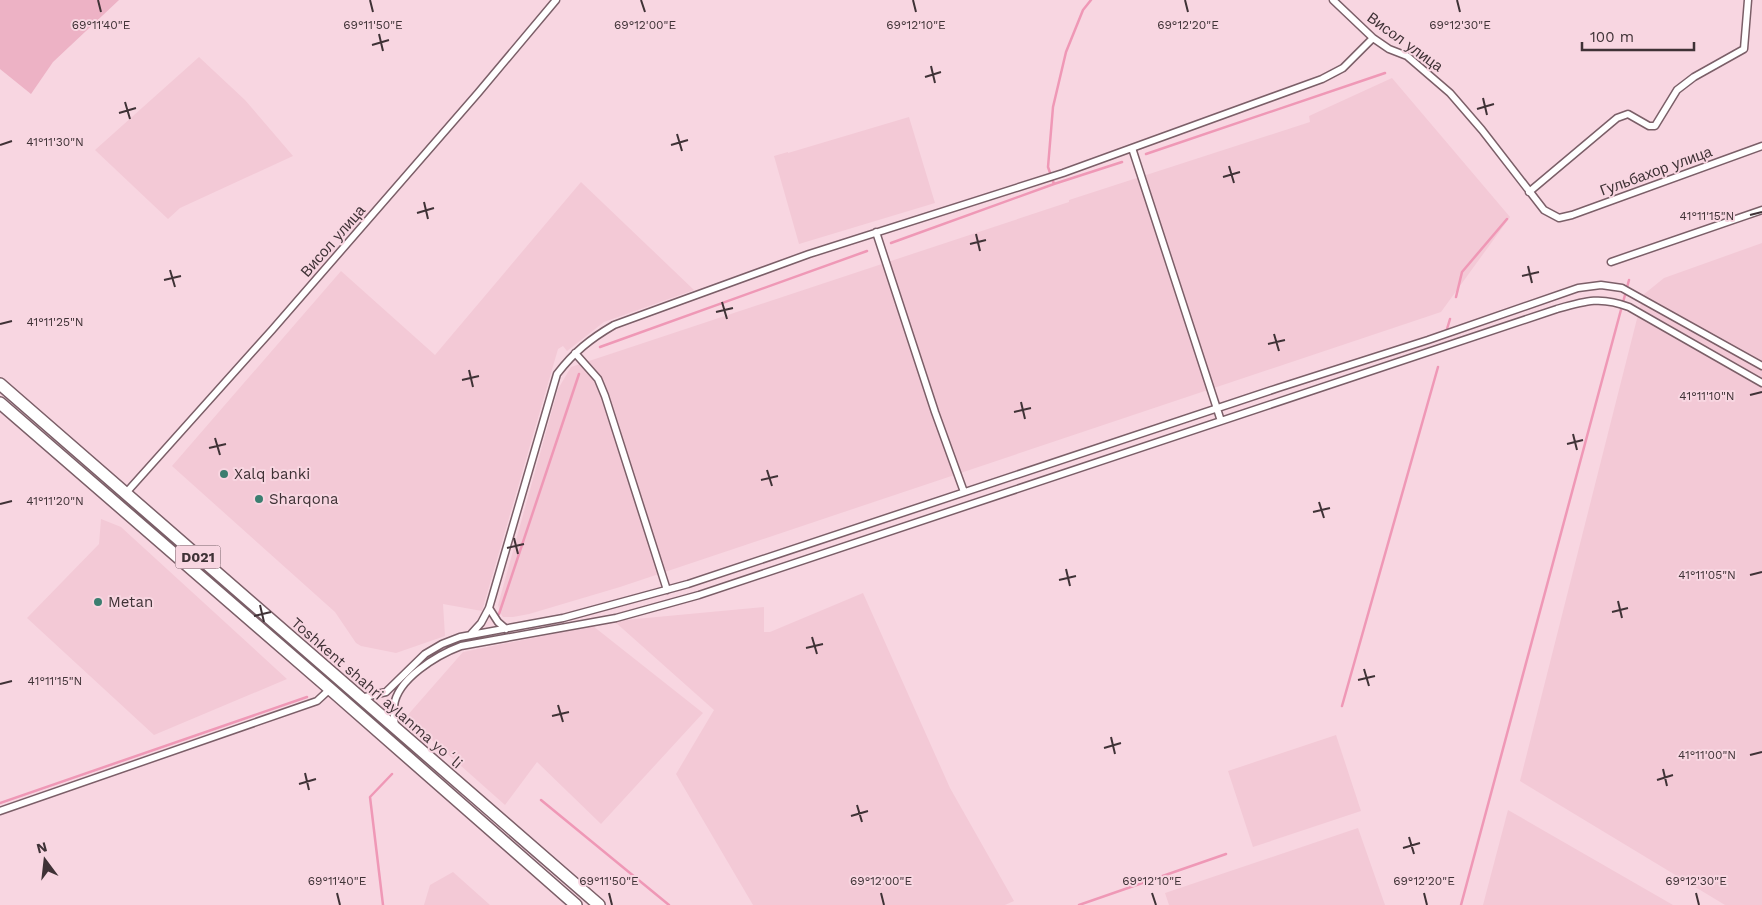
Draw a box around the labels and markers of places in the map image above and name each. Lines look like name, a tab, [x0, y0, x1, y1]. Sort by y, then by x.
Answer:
place label: Xalq banki	[234, 465, 310, 483]
marker: Xalq banki	[218, 468, 230, 480]
place label: Sharqona	[269, 490, 339, 508]
marker: Sharqona	[253, 493, 265, 505]
place label: Metan	[108, 593, 153, 611]
marker: Metan	[92, 596, 104, 608]

